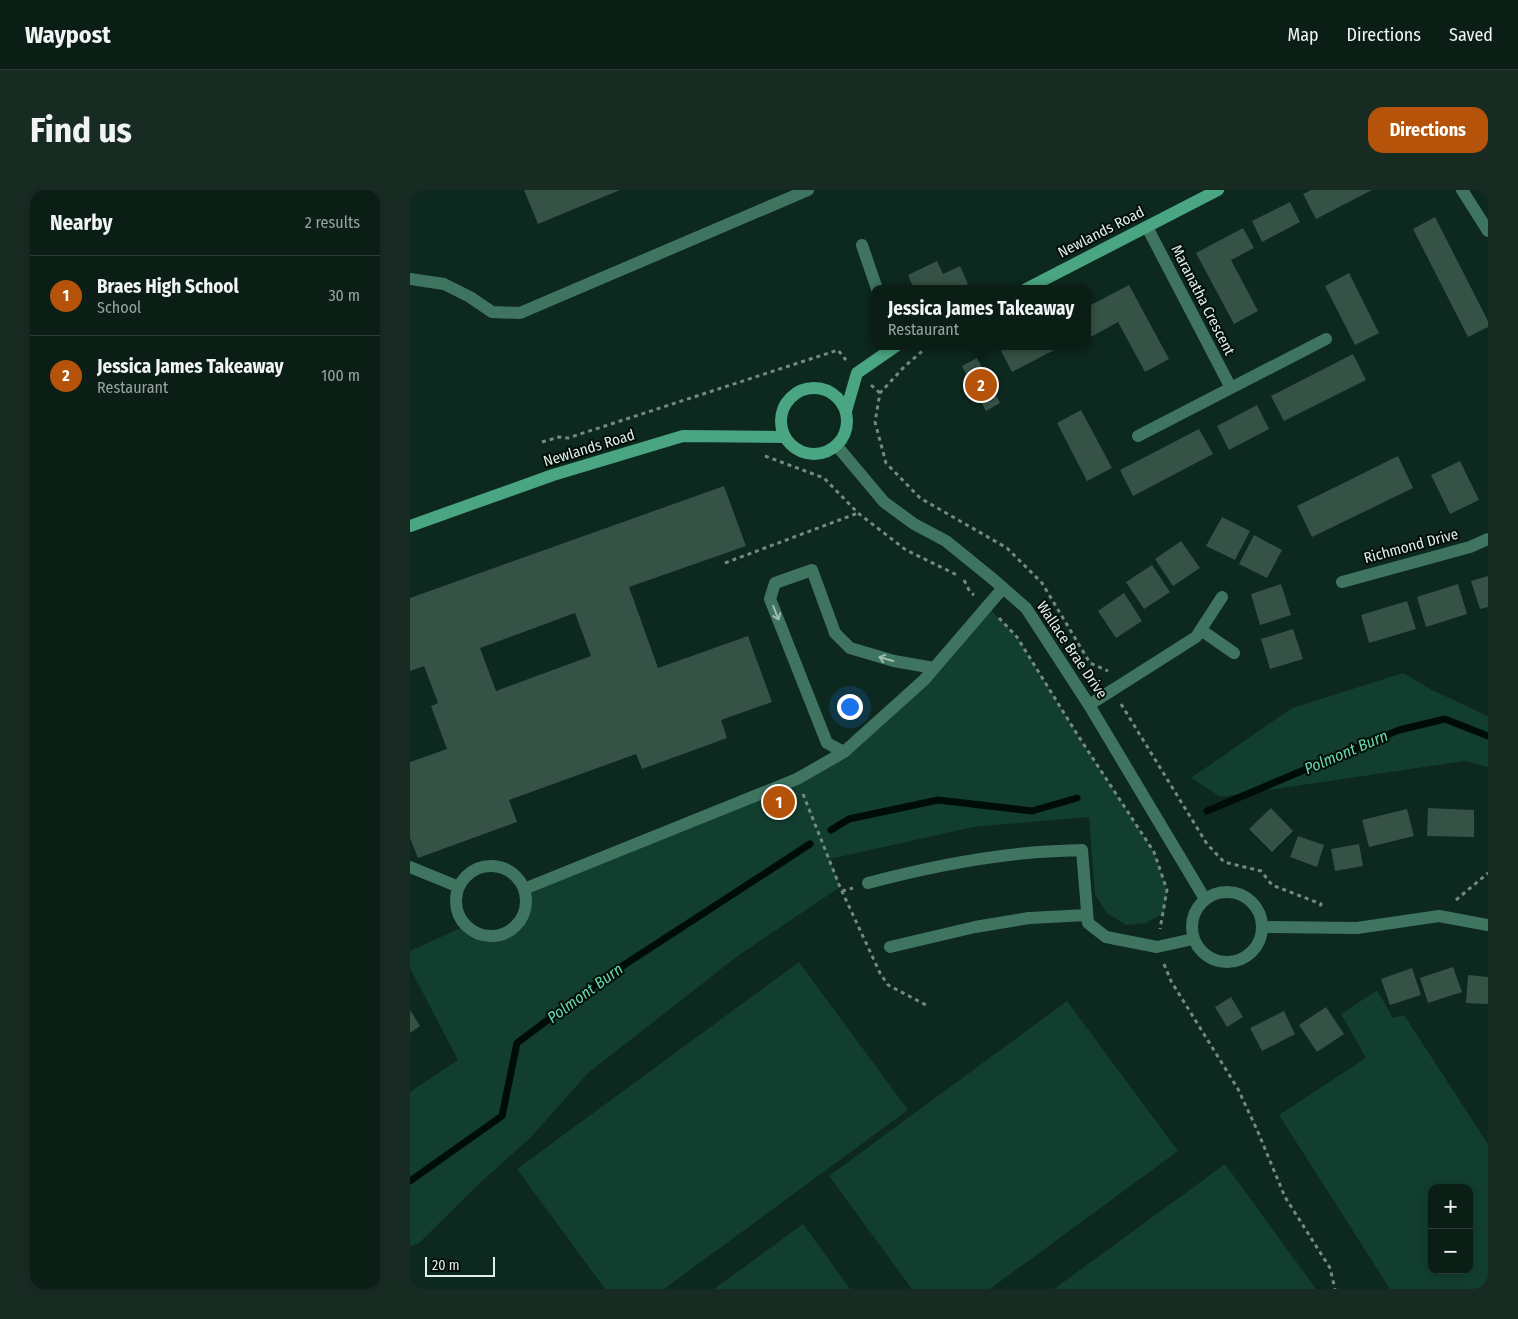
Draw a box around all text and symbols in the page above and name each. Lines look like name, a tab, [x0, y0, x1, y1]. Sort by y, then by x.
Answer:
text: Waypost	[25, 21, 111, 49]
text: Map	[1287, 24, 1319, 46]
text: Directions	[1347, 24, 1421, 46]
text: Saved	[1449, 24, 1493, 46]
button: Directions	[1368, 107, 1488, 153]
text: Find us	[30, 109, 132, 151]
street label: Newlands Road	[1055, 203, 1147, 261]
text: Nearby	[50, 210, 112, 236]
text: 2 results	[305, 213, 360, 232]
street label: Maranatha Crescent	[1167, 242, 1239, 358]
text: Braes High School	[97, 275, 239, 298]
popup	[871, 285, 1091, 350]
text: 1	[63, 286, 69, 305]
text: 30 m	[328, 286, 360, 305]
text: Jessica James Takeaway	[888, 297, 1074, 320]
text: School	[97, 298, 141, 317]
text: Restaurant	[888, 320, 959, 339]
text: Jessica James Takeaway	[97, 355, 283, 378]
text: 2	[62, 366, 70, 385]
text: 100 m	[321, 366, 360, 385]
pin: 2	[965, 366, 997, 404]
text: Restaurant	[97, 378, 168, 397]
street label: Newlands Road	[541, 426, 637, 470]
street label: Richmond Drive	[1362, 525, 1460, 567]
street label: Wallace Brae Drive	[1033, 598, 1111, 702]
one-way arrow	[771, 605, 781, 620]
one-way arrow	[879, 653, 895, 663]
your location	[837, 694, 863, 720]
water label: Polmont Burn	[1301, 726, 1391, 778]
pin: 1	[763, 783, 795, 821]
water label: Polmont Burn	[543, 959, 627, 1027]
map controls	[1428, 1184, 1473, 1274]
button: +	[1428, 1184, 1473, 1229]
button: −	[1428, 1229, 1473, 1274]
scale bar	[425, 1254, 495, 1277]
text: 20 m	[432, 1257, 460, 1274]

